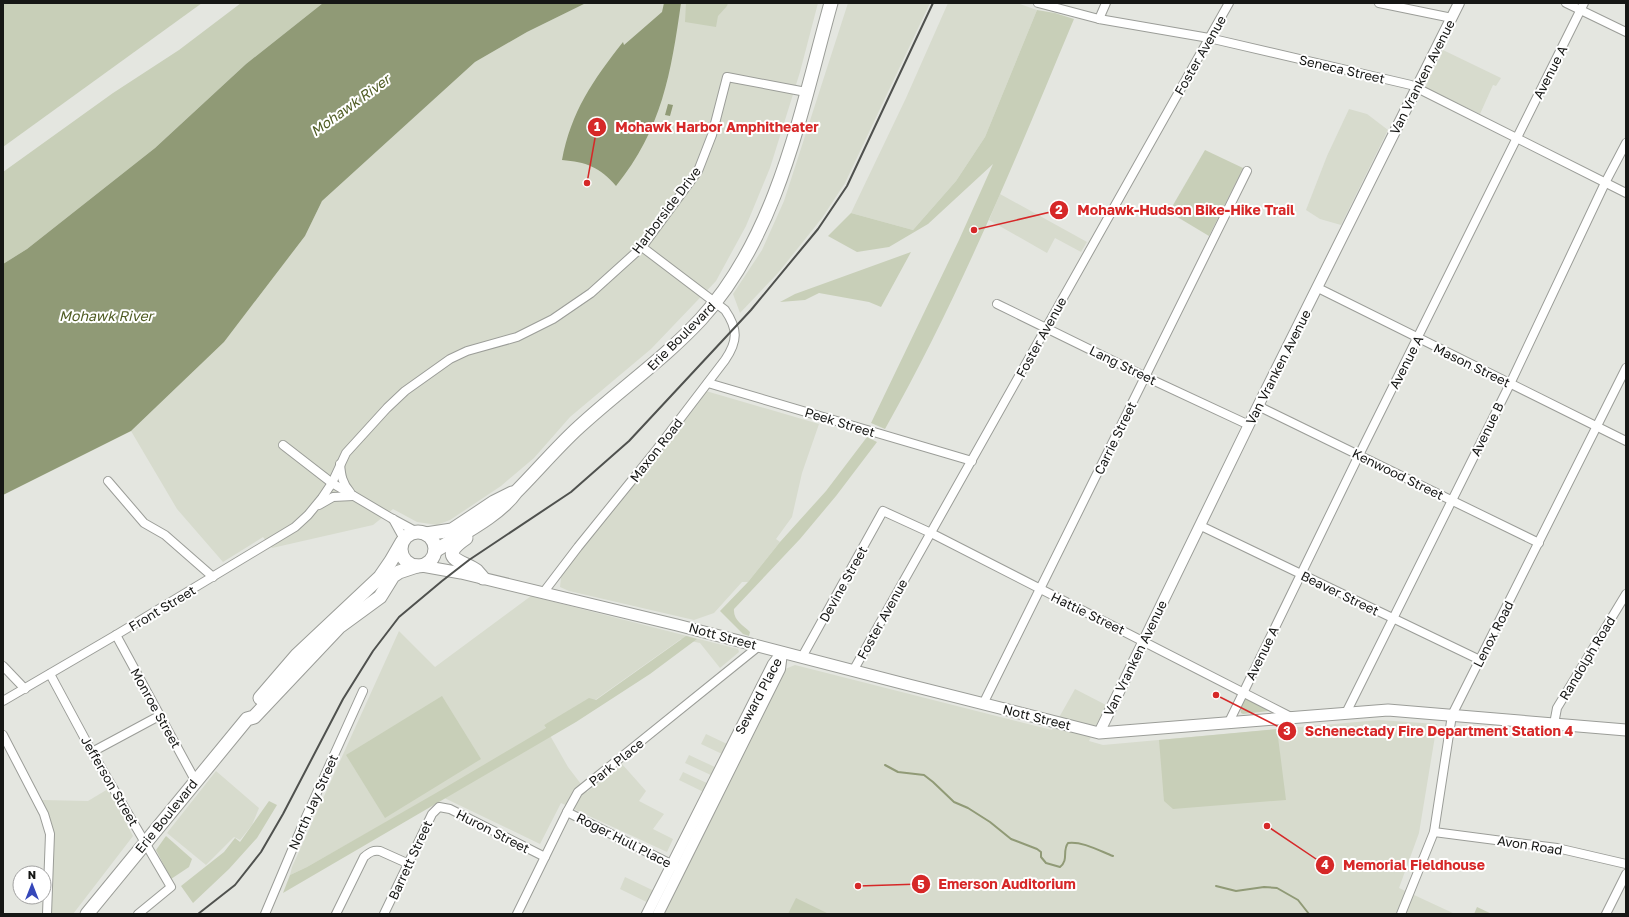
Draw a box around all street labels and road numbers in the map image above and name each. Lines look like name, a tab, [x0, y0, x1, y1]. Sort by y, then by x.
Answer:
street label: Foster Avenue	[1171, 12, 1229, 98]
street label: Van Vranken Avenue	[1386, 17, 1458, 137]
street label: Avenue A	[1530, 42, 1570, 101]
street label: Seneca Street	[1298, 51, 1386, 87]
street label: Harborside Drive	[628, 163, 704, 257]
street label: Foster Avenue	[1012, 294, 1070, 380]
street label: Erie Boulevard	[643, 298, 719, 374]
street label: Van Vranken Avenue	[1242, 307, 1314, 427]
street label: Avenue A	[1386, 332, 1426, 391]
street label: Mason Street	[1431, 340, 1513, 390]
street label: Lang Street	[1087, 342, 1159, 388]
street label: Carrie Street	[1090, 399, 1140, 477]
street label: Avenue B	[1467, 399, 1507, 459]
street label: Peek Street	[803, 404, 877, 440]
street label: Maxon Road	[626, 415, 686, 485]
street label: Kenwood Street	[1350, 445, 1446, 503]
street label: Devine Street	[816, 543, 870, 625]
street label: Beaver Street	[1298, 567, 1382, 619]
street label: Foster Avenue	[853, 576, 911, 662]
street label: Front Street	[126, 582, 198, 634]
street label: Hattie Street	[1048, 588, 1128, 638]
street label: Van Vranken Avenue	[1100, 598, 1170, 718]
street label: Lenox Road	[1469, 598, 1517, 670]
street label: Randolph Road	[1556, 613, 1618, 703]
street label: Nott Street	[687, 619, 759, 653]
street label: Avenue A	[1242, 623, 1282, 683]
street label: Seward Place	[731, 655, 785, 737]
street label: Monroe Street	[127, 665, 185, 751]
street label: Nott Street	[1001, 701, 1073, 733]
street label: Jefferson Street	[78, 733, 142, 829]
street label: Park Place	[585, 735, 647, 789]
street label: North Jay Street	[285, 752, 341, 852]
street label: Erie Boulevard	[131, 776, 201, 856]
street label: Huron Street	[454, 806, 532, 856]
street label: Roger Hull Place	[574, 809, 674, 871]
street label: Barrett Street	[385, 818, 435, 902]
street label: Avon Road	[1496, 832, 1564, 858]

